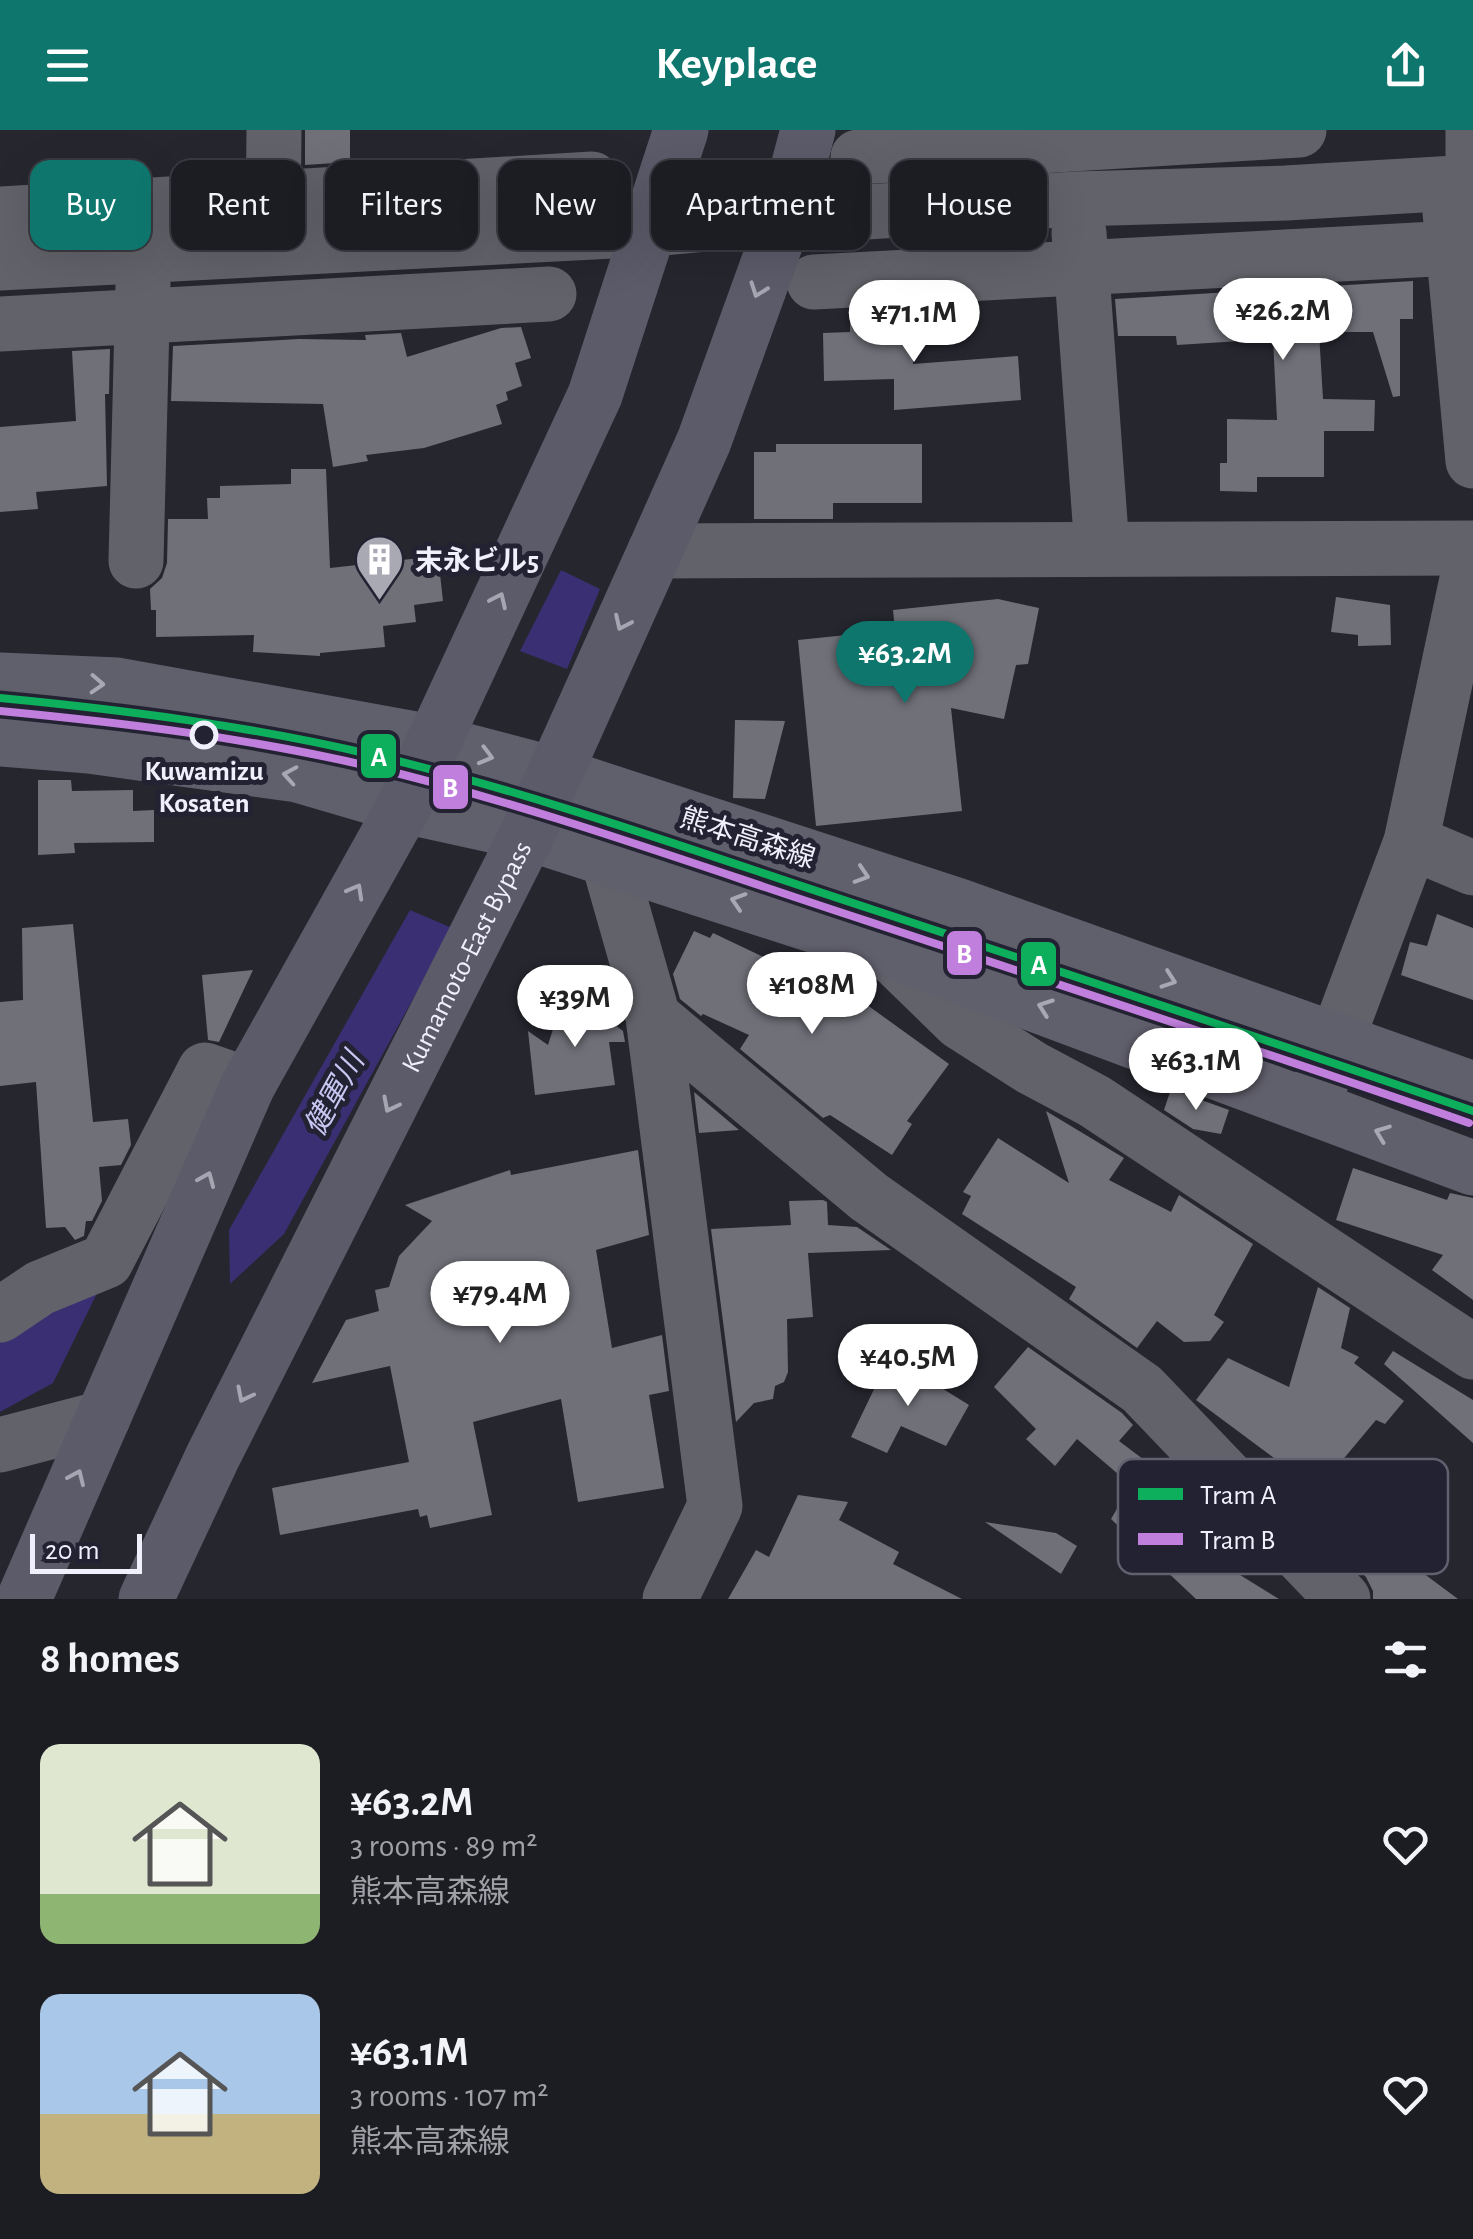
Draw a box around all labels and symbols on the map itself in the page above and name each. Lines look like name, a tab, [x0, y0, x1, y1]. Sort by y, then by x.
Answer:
pin: ¥26.2M	[1202, 278, 1364, 363]
one-way arrow	[750, 280, 770, 297]
pin: ¥71.1M	[833, 280, 995, 365]
building icon: 末永ビル5	[354, 534, 406, 602]
place label: 末永ビル5	[415, 546, 539, 576]
one-way arrow	[487, 592, 507, 610]
one-way arrow	[615, 613, 635, 631]
pin: ¥63.2M	[824, 621, 986, 706]
one-way arrow	[90, 674, 106, 695]
marker: Kuwamizu Kosaten	[191, 722, 217, 748]
line badge: A	[359, 732, 398, 780]
text: A	[371, 744, 388, 772]
one-way arrow	[476, 744, 494, 765]
place label: Kuwamizu Kosaten	[144, 758, 264, 818]
line badge: B	[431, 763, 470, 811]
one-way arrow	[282, 765, 299, 786]
text: B	[442, 775, 458, 803]
street label: 熊本高森線	[676, 802, 819, 874]
street label: Kumamoto-East Bypass	[397, 837, 538, 1077]
one-way arrow	[853, 863, 870, 883]
one-way arrow	[343, 884, 363, 902]
one-way arrow	[730, 892, 747, 912]
line badge: B	[945, 929, 984, 977]
line badge: A	[1019, 940, 1058, 988]
text: B	[956, 941, 972, 969]
pin: ¥108M	[742, 952, 882, 1037]
text: A	[1031, 952, 1048, 980]
pin: ¥39M	[516, 965, 634, 1050]
one-way arrow	[1160, 968, 1177, 989]
one-way arrow	[1037, 998, 1054, 1019]
pin: ¥63.1M	[1115, 1028, 1277, 1113]
water label: 健軍川	[298, 1044, 371, 1141]
one-way arrow	[383, 1094, 402, 1112]
one-way arrow	[1374, 1125, 1392, 1145]
one-way arrow	[195, 1171, 215, 1189]
pin: ¥79.4M	[419, 1261, 581, 1346]
pin: ¥40.5M	[827, 1324, 989, 1409]
one-way arrow	[236, 1384, 256, 1402]
legend	[1118, 1459, 1448, 1574]
one-way arrow	[65, 1470, 85, 1488]
text: Tram A	[1200, 1482, 1277, 1510]
text: Tram B	[1200, 1527, 1275, 1555]
scale bar	[30, 1529, 142, 1574]

